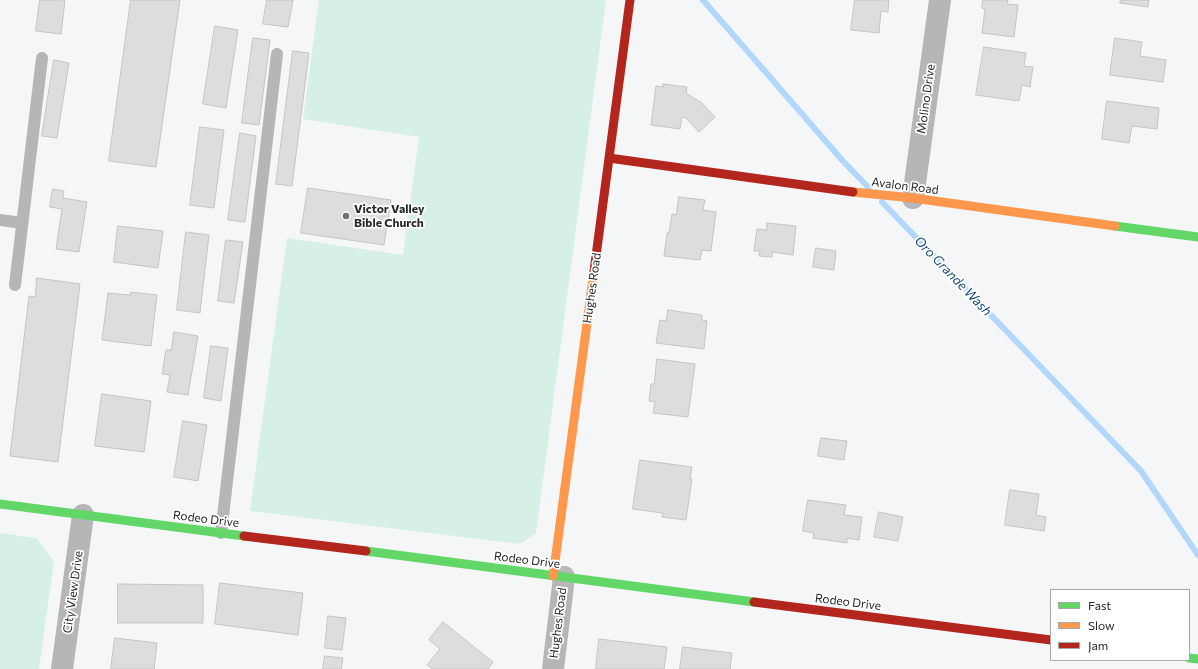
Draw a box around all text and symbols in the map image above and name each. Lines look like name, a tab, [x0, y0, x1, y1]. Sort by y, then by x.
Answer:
street label: Molino Drive	[914, 63, 938, 135]
street label: Avalon Road	[871, 175, 939, 197]
place label: Victor Valley Bible Church	[354, 202, 425, 230]
marker: Victor Valley Bible Church	[341, 211, 351, 221]
water label: Oro Grande Wash	[911, 233, 995, 319]
street label: Hughes Road	[580, 252, 604, 324]
street label: Rodeo Drive	[172, 508, 240, 530]
street label: Rodeo Drive	[493, 549, 561, 571]
street label: City View Drive	[60, 550, 86, 634]
street label: Hughes Road	[547, 587, 569, 659]
legend	[1050, 589, 1190, 661]
street label: Rodeo Drive	[814, 591, 882, 613]
text: Fast	[1088, 598, 1111, 612]
text: Slow	[1088, 618, 1115, 632]
text: Jam	[1088, 638, 1108, 652]

